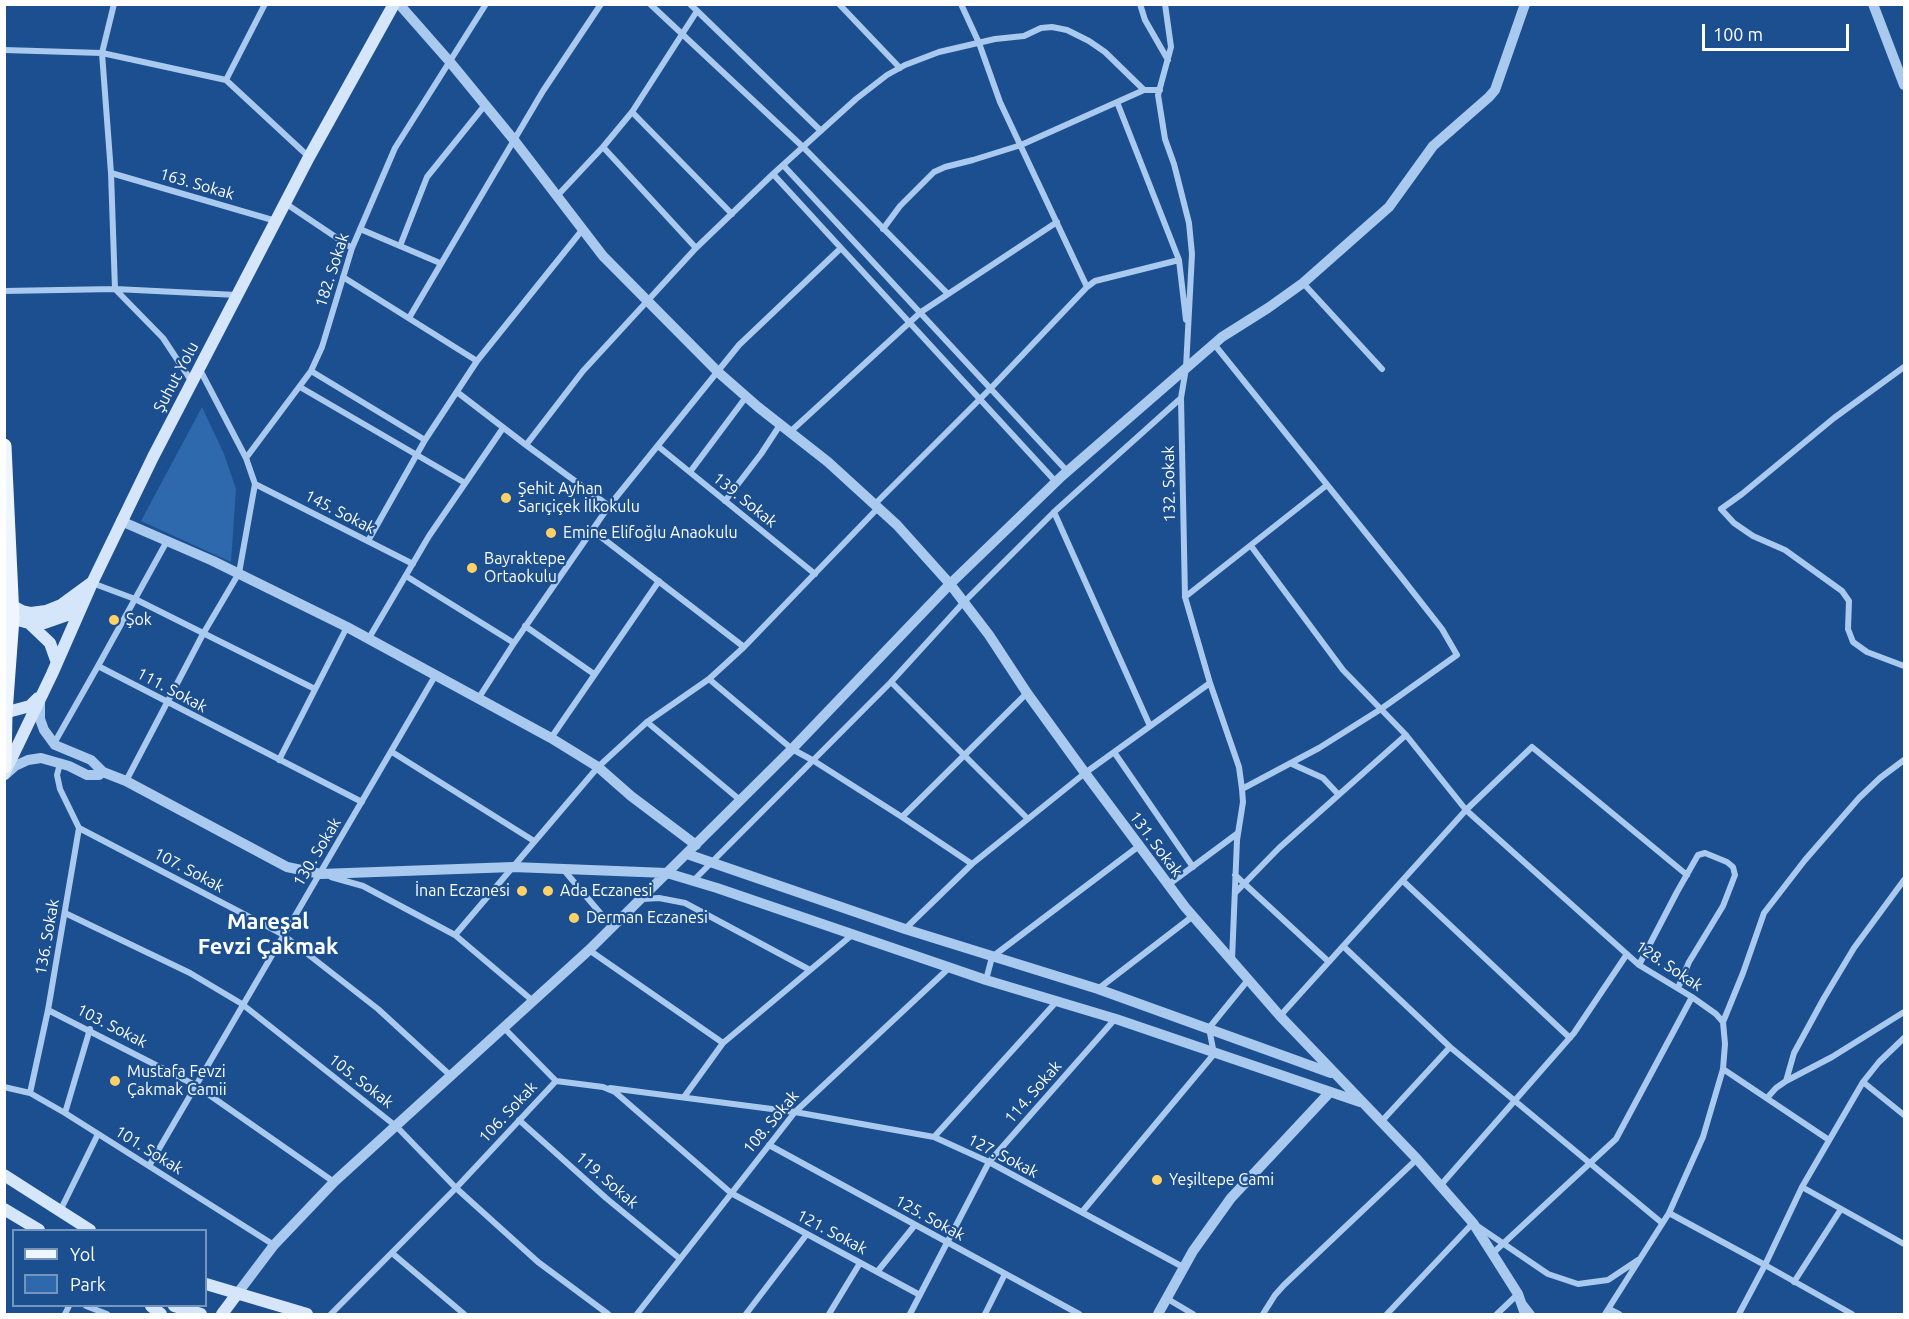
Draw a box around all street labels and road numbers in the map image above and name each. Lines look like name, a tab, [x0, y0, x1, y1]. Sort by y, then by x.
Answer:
street label: 163. Sokak	[157, 164, 237, 204]
street label: 182. Sokak	[311, 231, 353, 309]
street label: Şuhut Yolu	[149, 339, 203, 415]
street label: 132. Sokak	[1159, 445, 1179, 523]
street label: 139. Sokak	[709, 468, 781, 532]
street label: 145. Sokak	[301, 486, 379, 538]
street label: 111. Sokak	[134, 663, 210, 717]
street label: 131. Sokak	[1125, 808, 1187, 880]
street label: 130. Sokak	[289, 814, 345, 890]
street label: 107. Sokak	[151, 843, 227, 897]
street label: 136. Sokak	[31, 898, 63, 976]
street label: 128. Sokak	[1632, 937, 1706, 995]
street label: 103. Sokak	[73, 1000, 151, 1052]
street label: 105. Sokak	[325, 1050, 397, 1112]
street label: 114. Sokak	[1001, 1057, 1065, 1127]
street label: 106. Sokak	[475, 1077, 541, 1147]
street label: 108. Sokak	[739, 1086, 803, 1158]
street label: 101. Sokak	[111, 1122, 187, 1178]
street label: 127. Sokak	[964, 1130, 1042, 1182]
street label: 119. Sokak	[572, 1148, 642, 1212]
street label: 125. Sokak	[892, 1191, 968, 1245]
street label: 121. Sokak	[794, 1205, 870, 1259]

